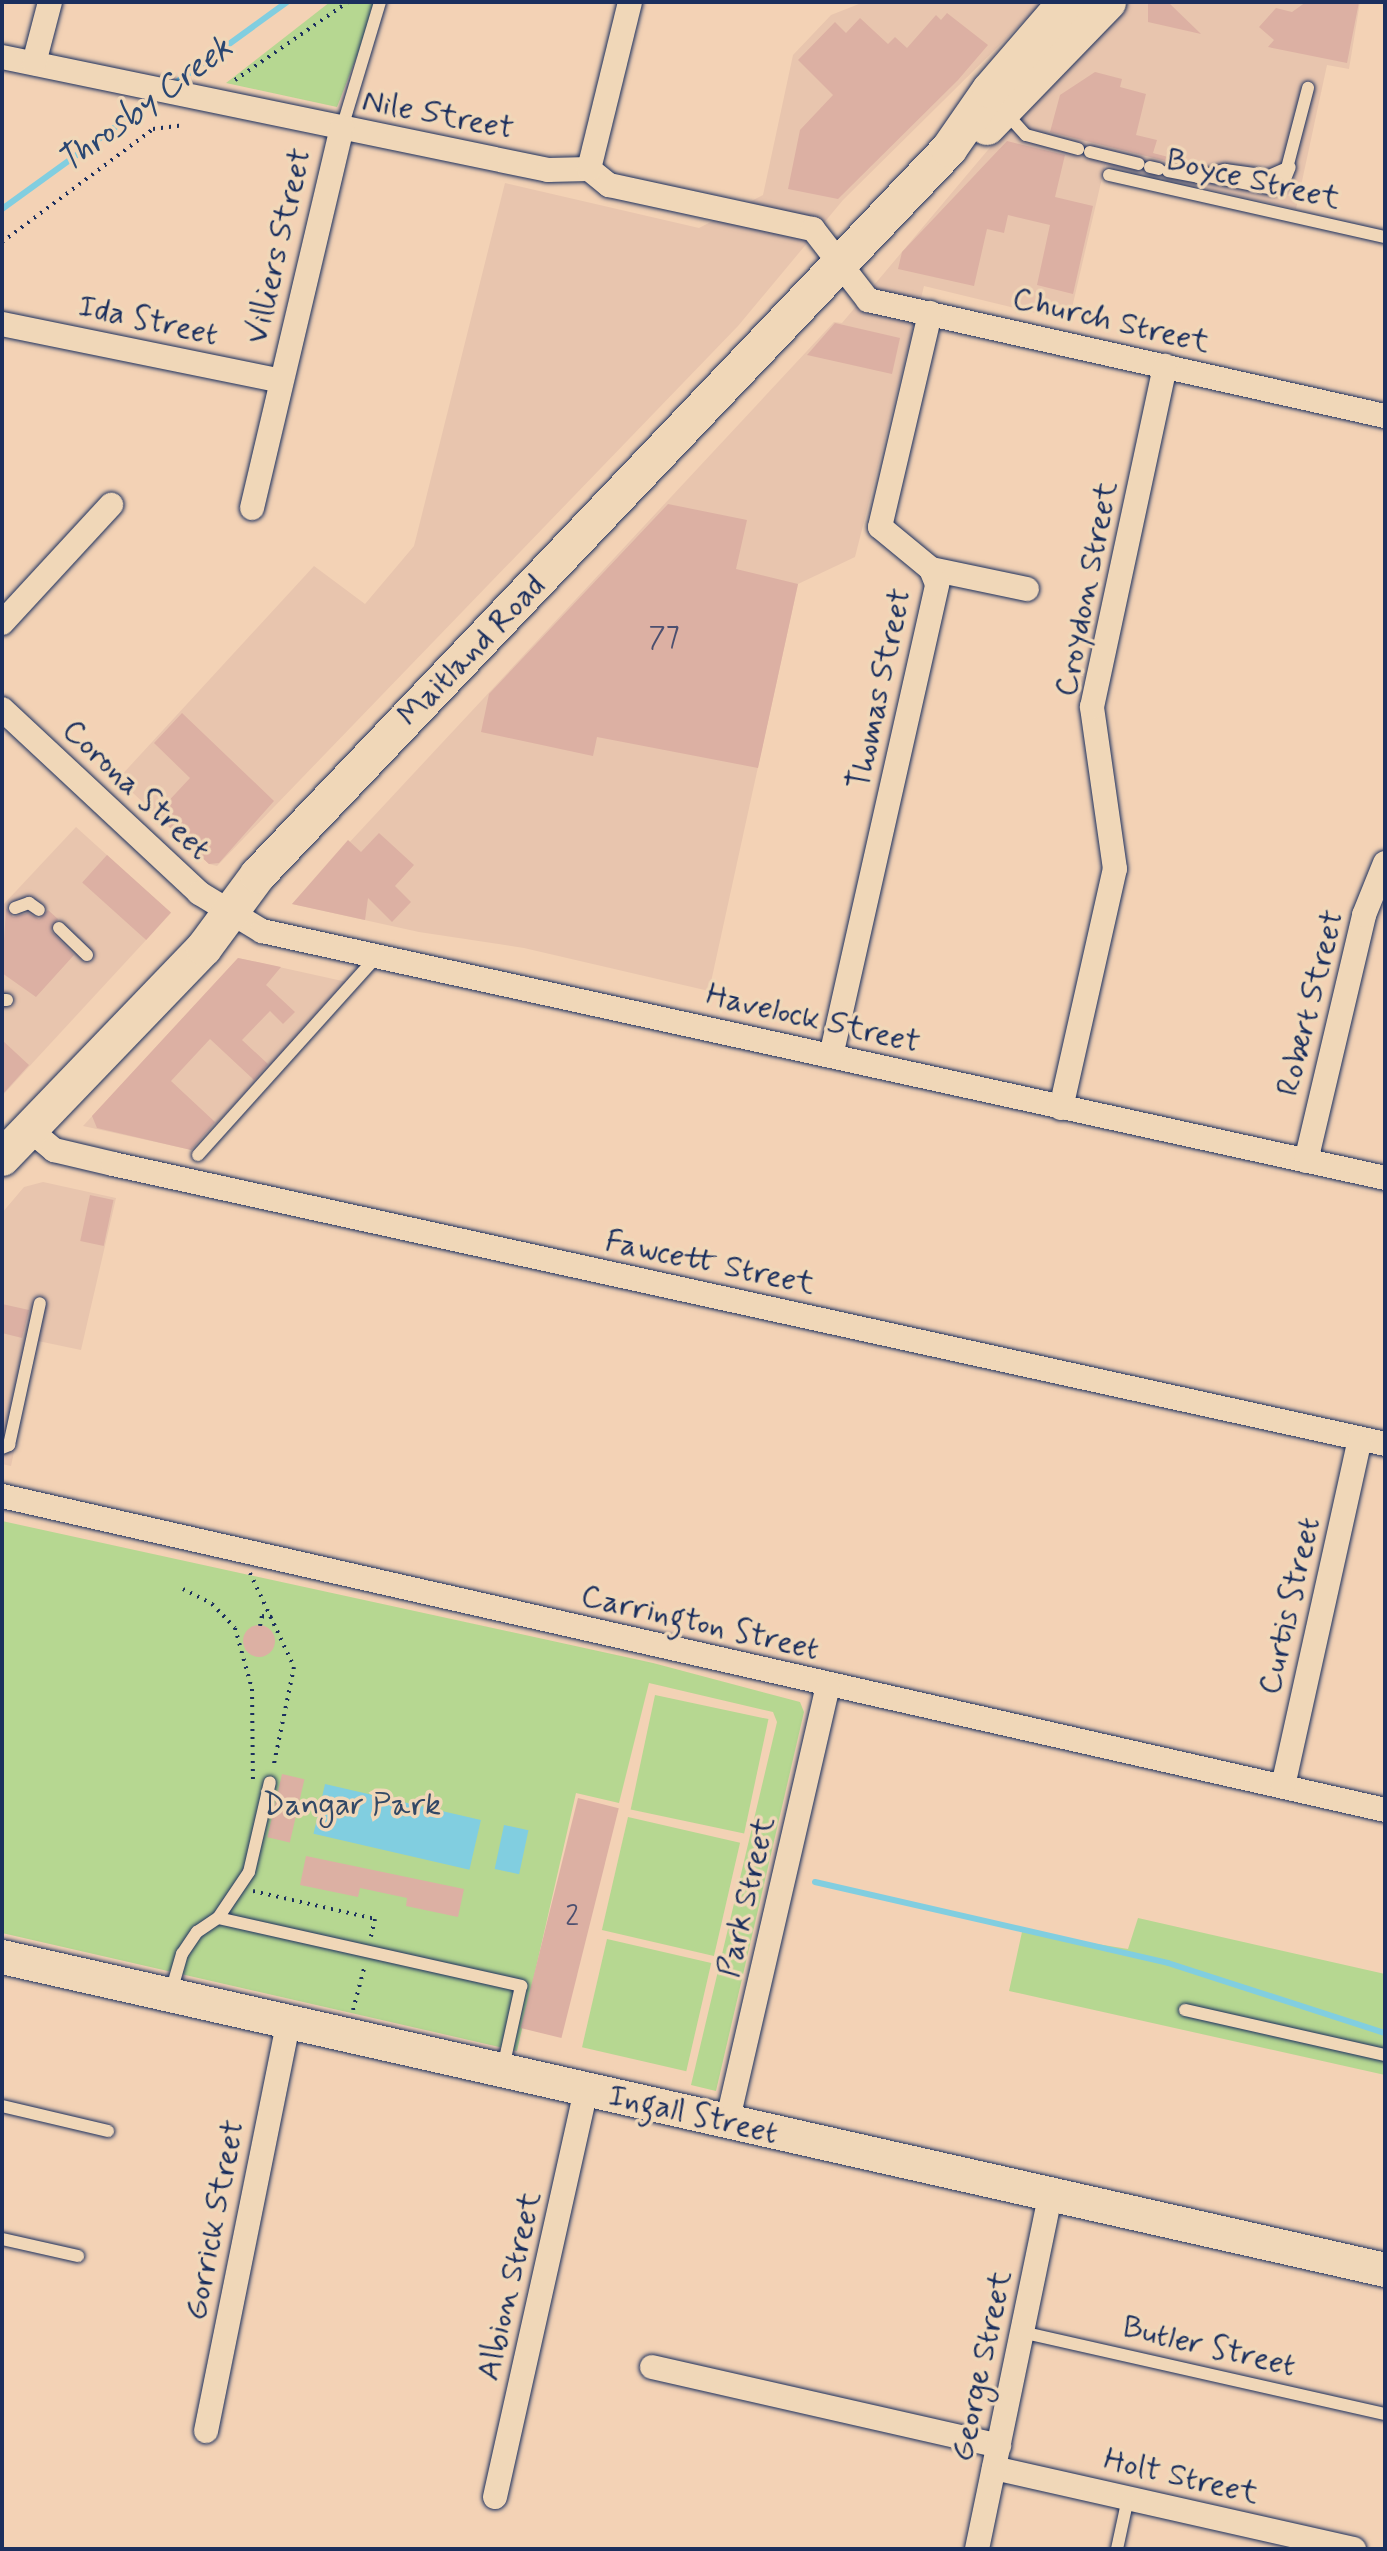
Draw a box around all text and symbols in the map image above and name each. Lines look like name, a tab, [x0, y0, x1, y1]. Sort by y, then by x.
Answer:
water label: Throsby Creek	[49, 28, 241, 182]
street label: Nile Street	[360, 82, 516, 148]
street label: Boyce Street	[1162, 141, 1344, 219]
street label: Villiers Street	[238, 145, 320, 347]
street label: Church Street	[1009, 280, 1213, 362]
street label: Ida Street	[72, 287, 224, 355]
street label: Croydon Street	[1047, 478, 1127, 700]
street label: Maitland Road	[391, 568, 553, 734]
street label: Thomas Street	[840, 586, 920, 792]
house number: 77	[648, 622, 680, 656]
street label: Corona Street	[52, 710, 220, 870]
street label: Robert Street	[1270, 907, 1352, 1099]
street label: Havelock Street	[703, 976, 923, 1062]
street label: Fawcett Street	[602, 1222, 818, 1304]
street label: Curtis Street	[1250, 1511, 1330, 1701]
street label: Carrington Street	[575, 1576, 825, 1670]
park label: Dangar Park	[265, 1786, 439, 1824]
street label: Park Street	[710, 1813, 784, 1981]
house number: 2	[565, 1901, 579, 1935]
street label: Ingall Street	[602, 2076, 784, 2154]
street label: Gorrick Street	[177, 2117, 253, 2323]
street label: Albion Street	[470, 2188, 550, 2384]
street label: George Street	[943, 2267, 1021, 2465]
street label: Butler Street	[1116, 2308, 1302, 2386]
street label: Holt Street	[1100, 2441, 1262, 2513]

